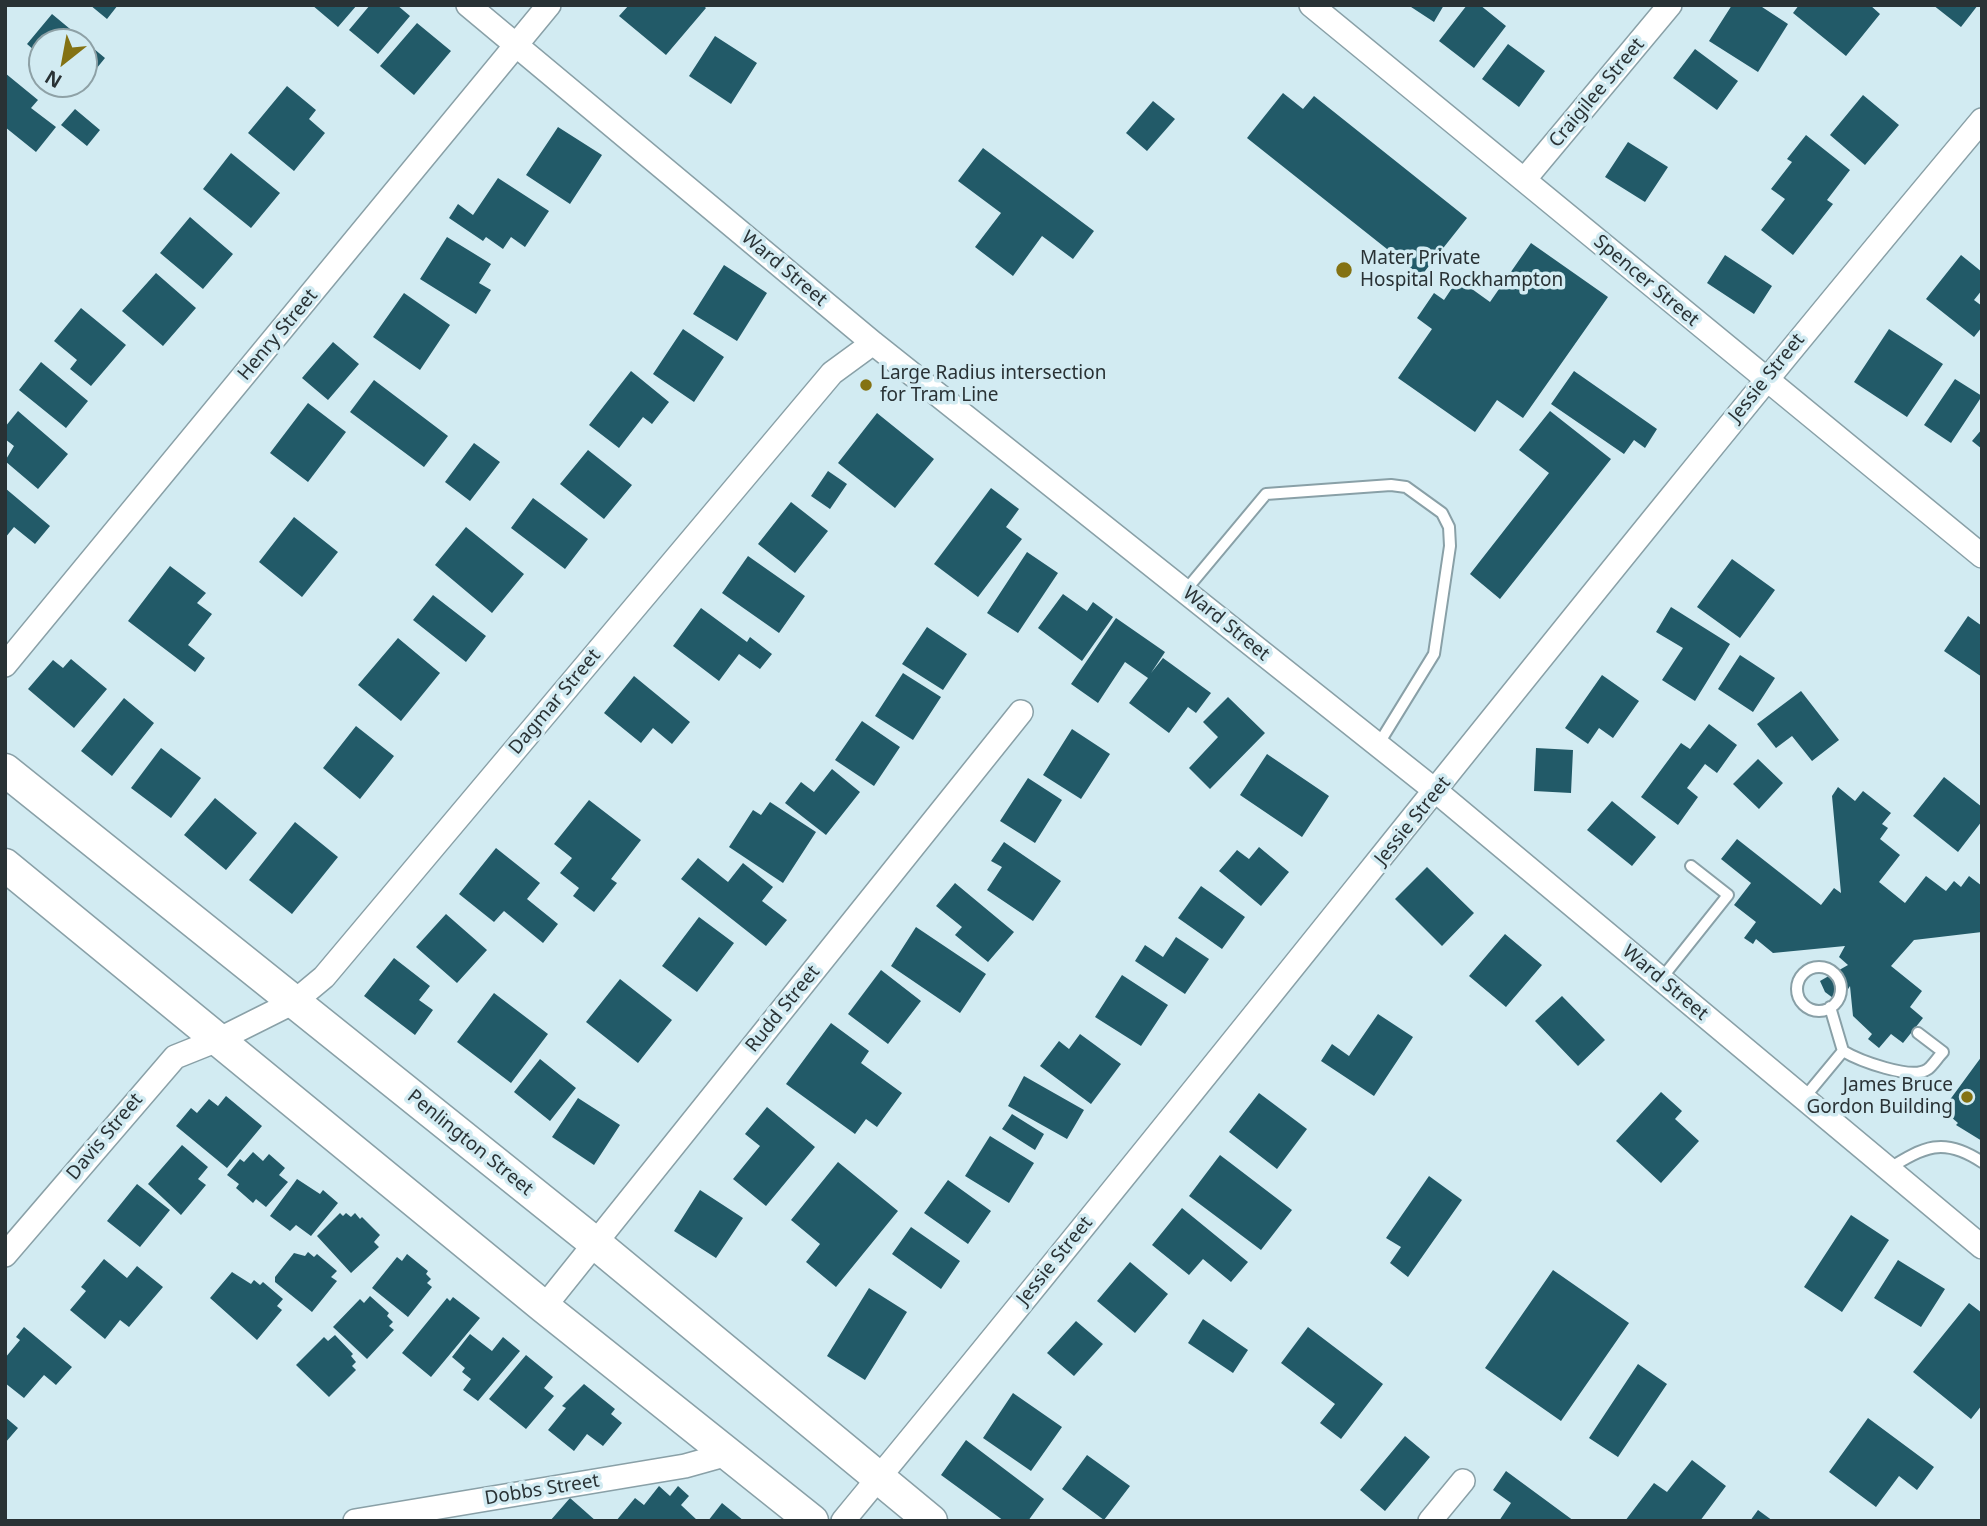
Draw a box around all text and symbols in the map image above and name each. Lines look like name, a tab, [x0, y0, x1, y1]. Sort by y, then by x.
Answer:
north arrow	[28, 28, 98, 98]
street label: Craigilee Street	[1545, 34, 1649, 152]
text: N	[40, 64, 67, 94]
street label: Ward Street	[736, 226, 832, 312]
street label: Spencer Street	[1589, 230, 1703, 332]
place label: Mater Private Hospital Rockhampton	[1360, 248, 1563, 292]
marker: Mater Private Hospital Rockhampton	[1334, 260, 1354, 280]
street label: Henry Street	[233, 285, 323, 385]
street label: Jessie Street	[1724, 329, 1810, 427]
place label: Large Radius intersection for Tram Line	[880, 363, 1106, 407]
marker: Large Radius intersection for Tram Line	[858, 377, 874, 393]
street label: Ward Street	[1178, 582, 1274, 666]
street label: Dagmar Street	[504, 645, 606, 759]
street label: Jessie Street	[1370, 772, 1456, 870]
street label: Ward Street	[1617, 940, 1713, 1026]
street label: Rudd Street	[741, 961, 825, 1057]
place label: James Bruce Gordon Building	[1806, 1075, 1953, 1119]
street label: Penlington Street	[402, 1085, 538, 1201]
street label: Davis Street	[62, 1089, 148, 1185]
marker: James Bruce Gordon Building	[1959, 1089, 1975, 1105]
street label: Jessie Street	[1012, 1212, 1098, 1310]
street label: Dobbs Street	[483, 1470, 601, 1510]

